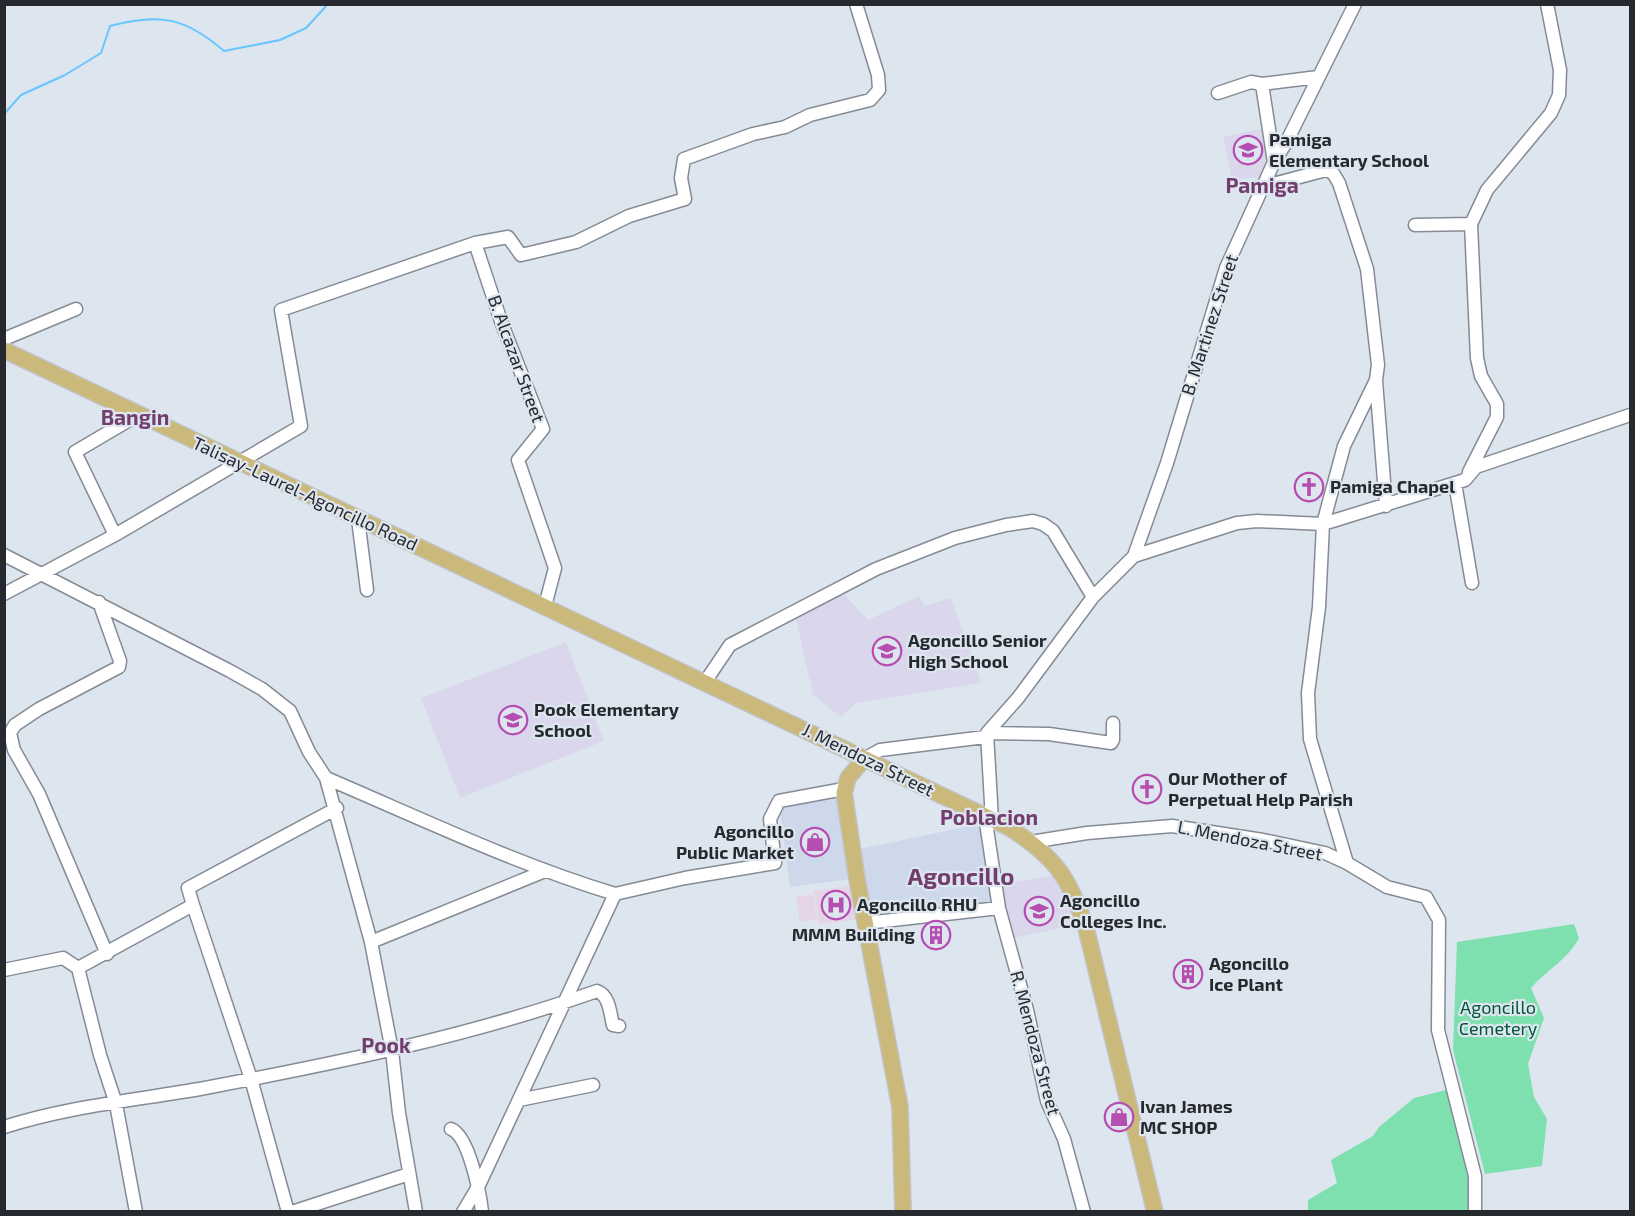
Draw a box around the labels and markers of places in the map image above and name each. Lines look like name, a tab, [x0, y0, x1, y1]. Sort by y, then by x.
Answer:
place label: Pamiga Elementary School	[1269, 128, 1429, 171]
school or university icon: Pamiga Elementary School	[1232, 134, 1264, 166]
church icon: Pamiga Chapel	[1293, 471, 1325, 503]
place label: Pamiga Chapel	[1330, 475, 1455, 497]
place label: Agoncillo Senior High School	[908, 629, 1047, 672]
school or university icon: Agoncillo Senior High School	[871, 635, 903, 667]
place label: Pook Elementary School	[534, 698, 680, 741]
school or university icon: Pook Elementary School	[497, 704, 529, 736]
place label: Our Mother of Perpetual Help Parish	[1168, 767, 1353, 810]
church icon: Our Mother of Perpetual Help Parish	[1131, 773, 1163, 805]
place label: Agoncillo Public Market	[676, 820, 795, 863]
shop icon: Agoncillo Public Market	[799, 826, 831, 858]
hospital icon: Agoncillo RHU	[820, 889, 852, 921]
place label: Agoncillo Colleges Inc.	[1060, 889, 1167, 932]
place label: Agoncillo RHU	[857, 893, 977, 915]
school or university icon: Agoncillo Colleges Inc.	[1023, 895, 1055, 927]
building icon: MMM Building	[920, 919, 952, 951]
place label: MMM Building	[792, 923, 916, 945]
place label: Agoncillo Ice Plant	[1209, 952, 1289, 995]
building icon: Agoncillo Ice Plant	[1172, 958, 1204, 990]
place label: Ivan James MC SHOP	[1140, 1095, 1232, 1138]
shop icon: Ivan James MC SHOP	[1103, 1101, 1135, 1133]

